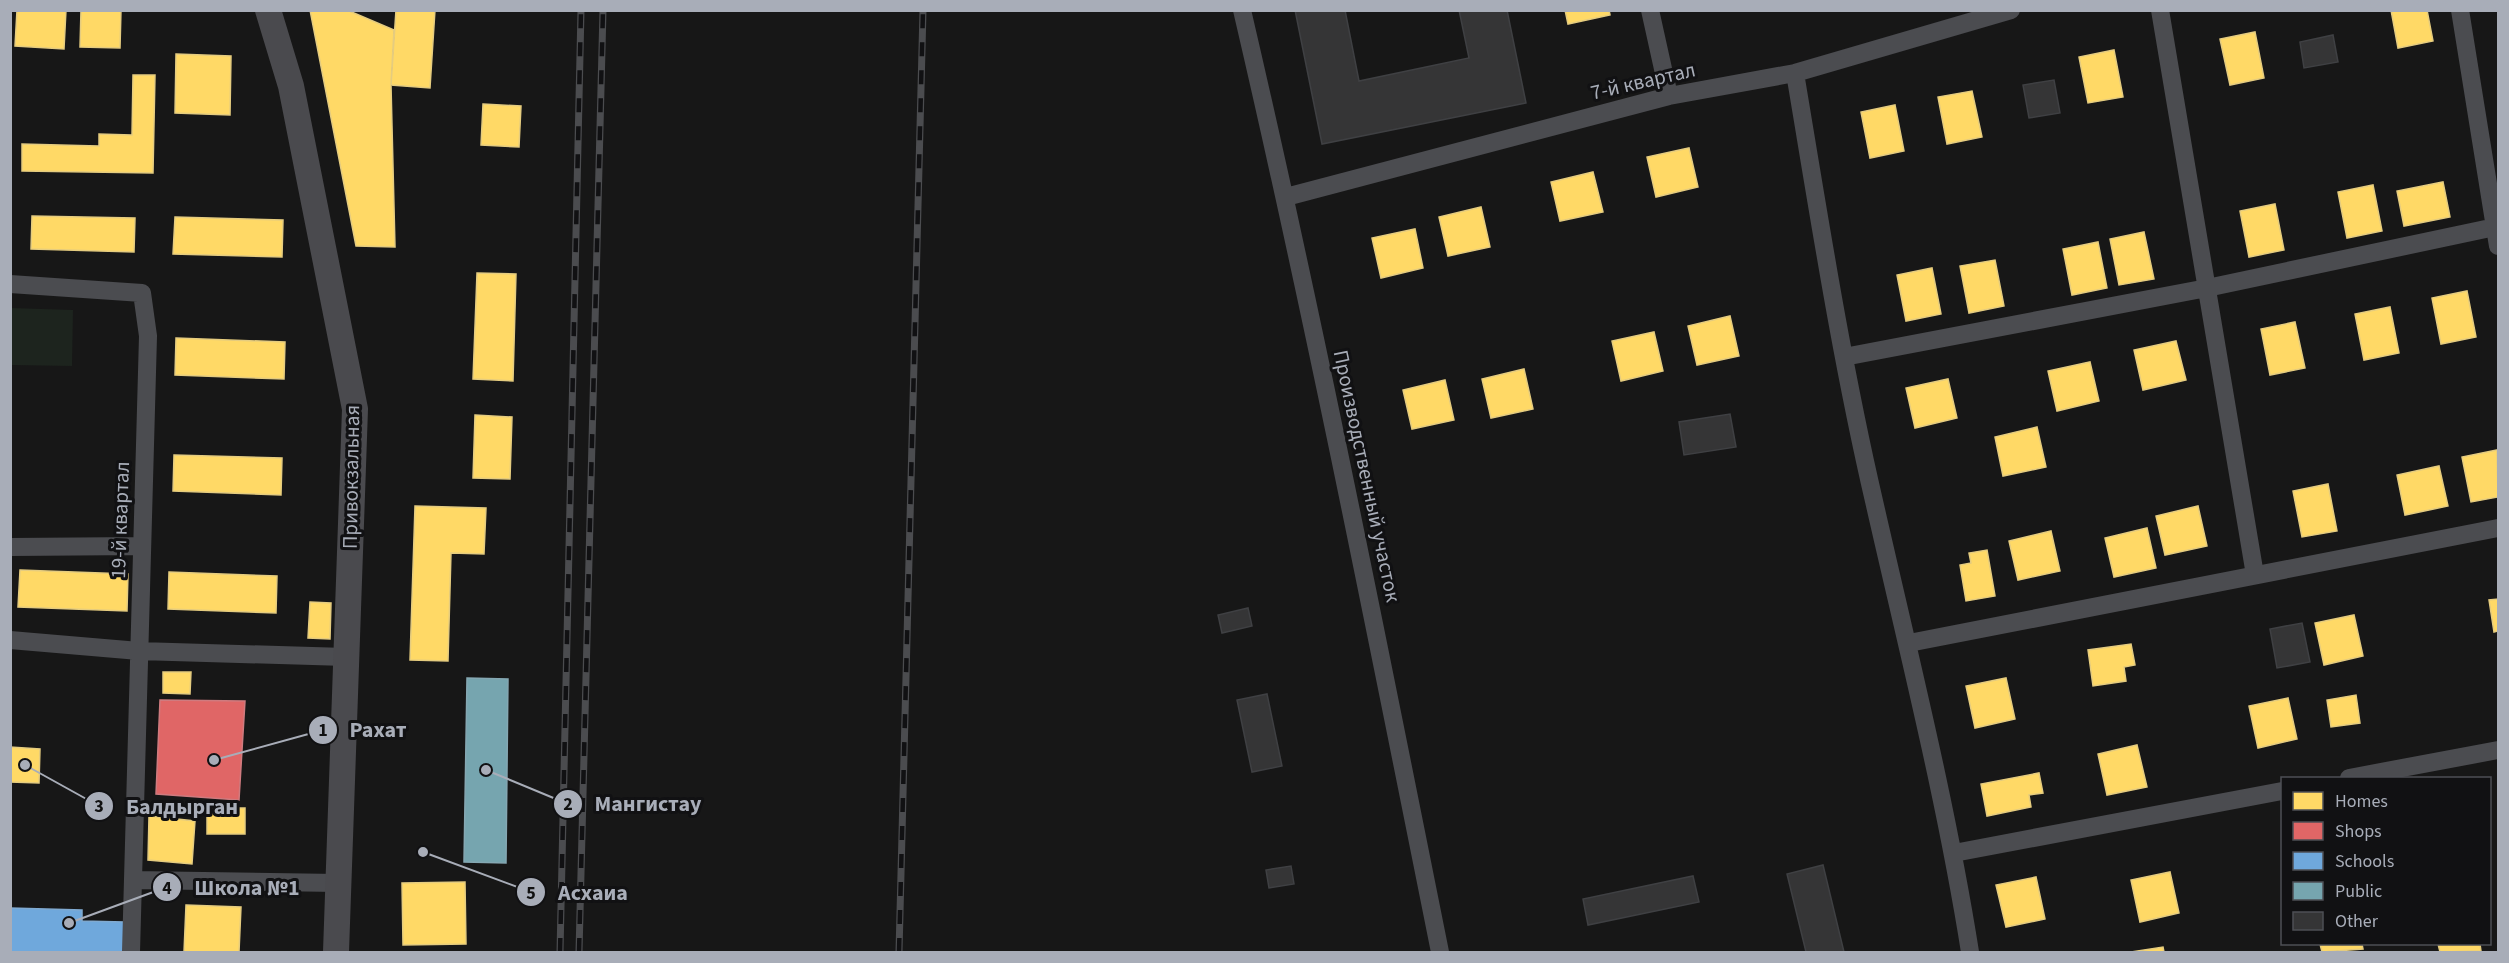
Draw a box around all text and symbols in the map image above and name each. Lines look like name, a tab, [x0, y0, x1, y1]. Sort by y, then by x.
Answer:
street label: 7-й квартал	[1588, 54, 1698, 108]
street label: Производственный участок	[1326, 347, 1408, 605]
street label: Привокзальная	[335, 405, 367, 549]
street label: 19-й квартал	[103, 461, 137, 579]
callout: Рахат	[308, 710, 419, 750]
text: Рахат	[349, 714, 407, 746]
text: 1	[318, 718, 328, 743]
legend	[2281, 777, 2491, 945]
callout: Мангистау	[553, 784, 714, 824]
callout: Балдырган	[84, 786, 250, 826]
text: Мангистау	[595, 788, 702, 820]
text: Homes	[2335, 789, 2388, 814]
text: Балдырган	[126, 791, 238, 823]
text: 2	[563, 792, 573, 817]
text: 3	[94, 794, 104, 819]
text: Shops	[2335, 819, 2382, 844]
text: Schools	[2335, 849, 2394, 874]
callout: Школа №1	[152, 867, 311, 907]
text: Школа №1	[194, 872, 300, 904]
callout: Асхаиа	[516, 872, 640, 912]
text: 4	[162, 876, 172, 901]
text: Асхаиа	[557, 877, 628, 909]
text: Public	[2335, 879, 2382, 904]
text: 5	[526, 881, 536, 906]
text: Other	[2335, 909, 2379, 934]

